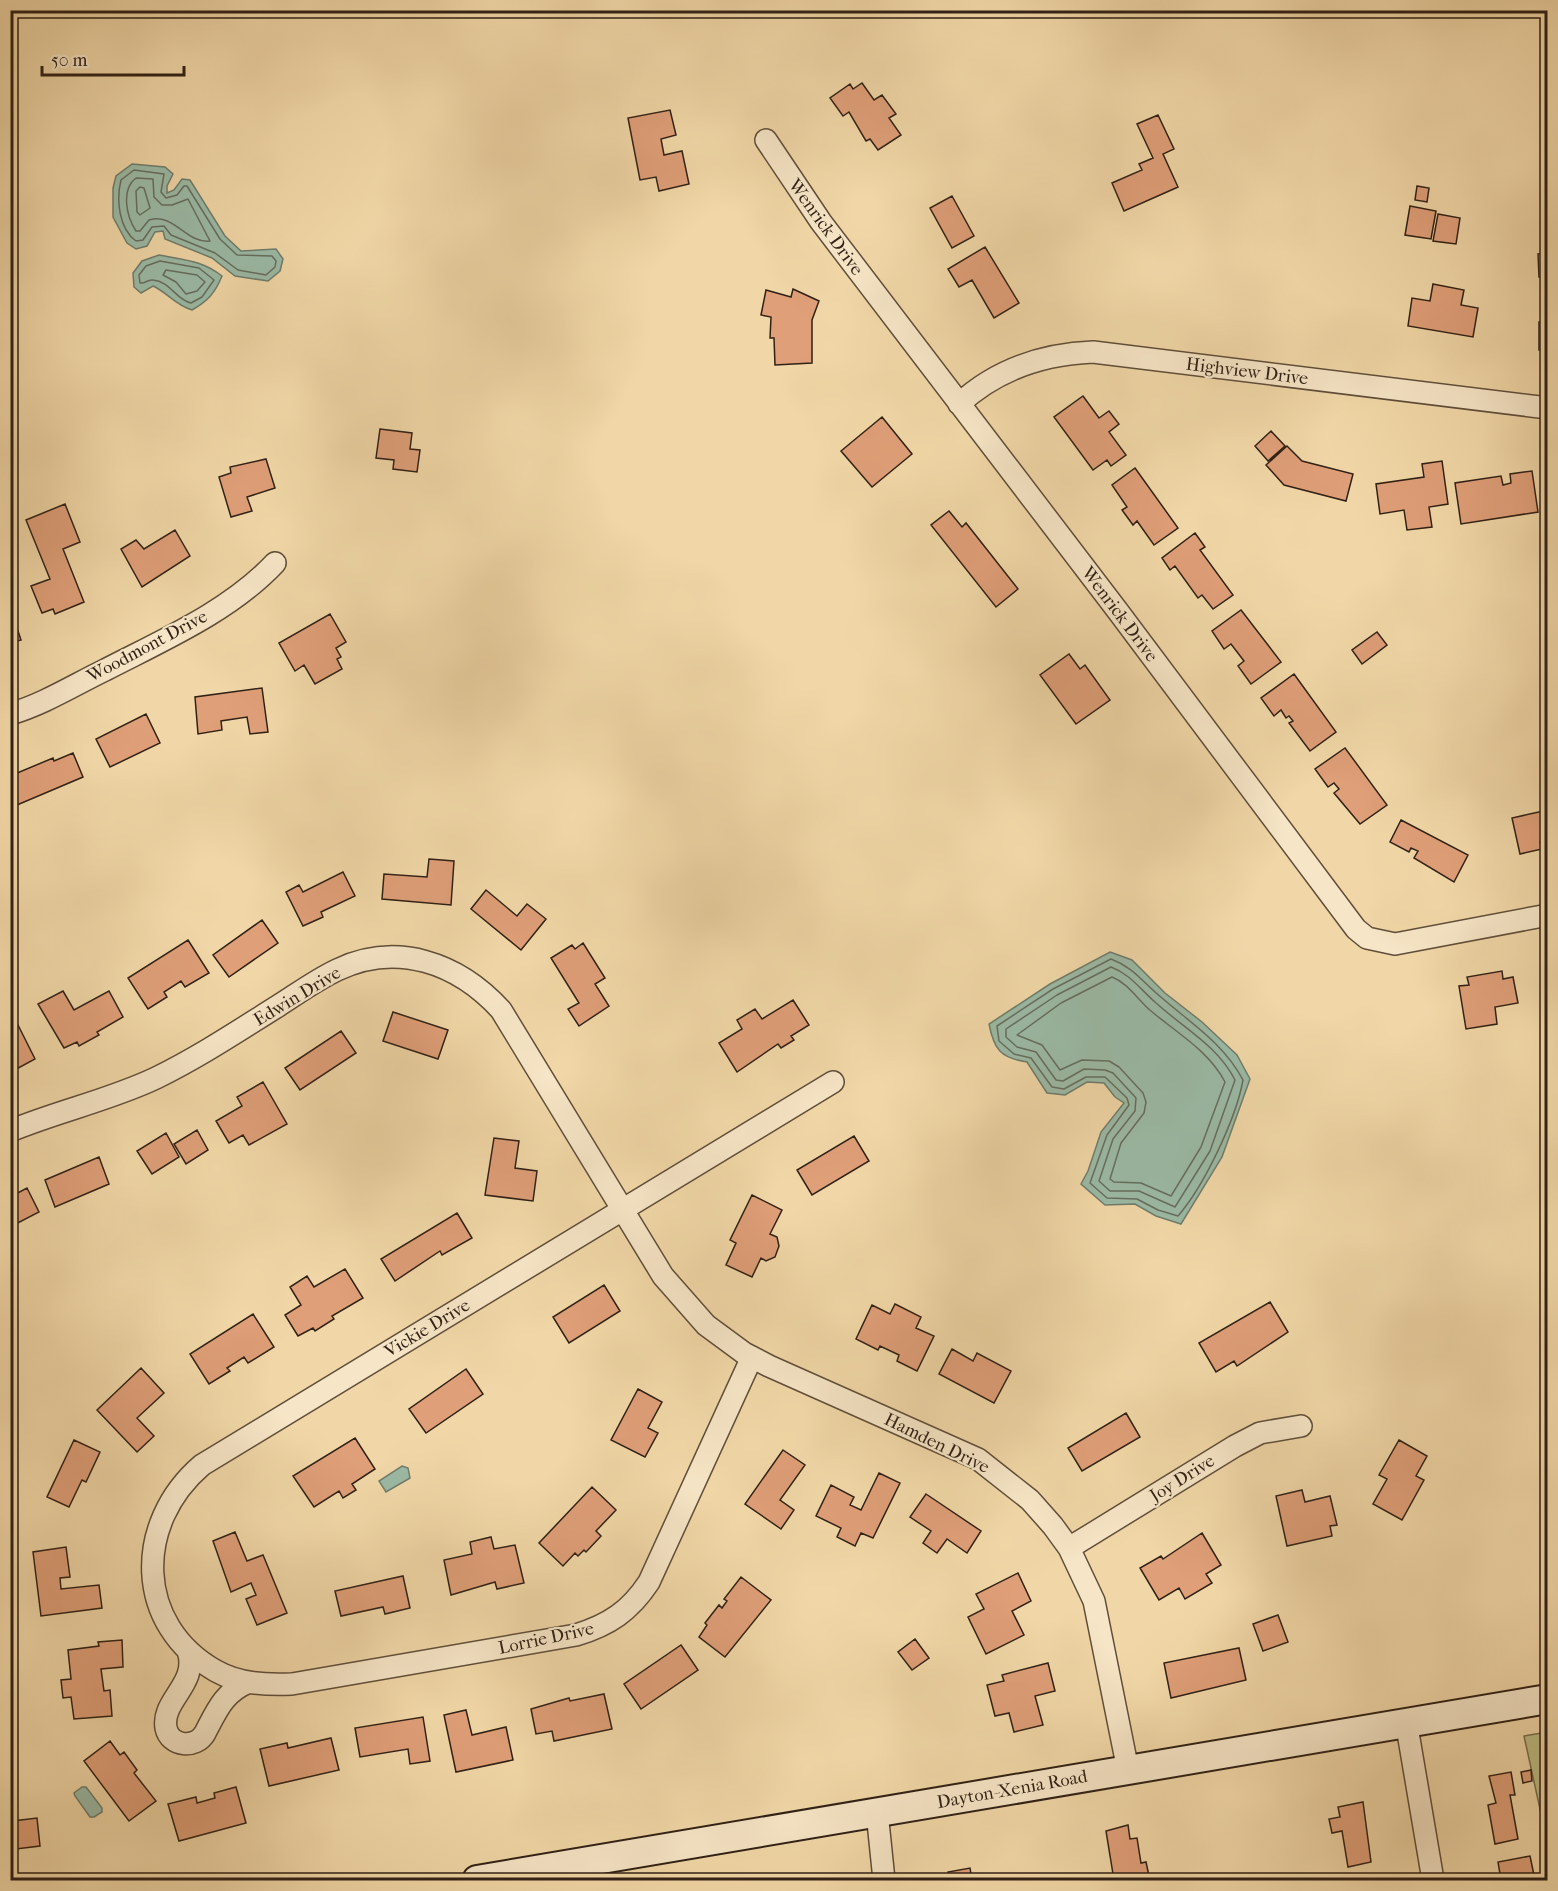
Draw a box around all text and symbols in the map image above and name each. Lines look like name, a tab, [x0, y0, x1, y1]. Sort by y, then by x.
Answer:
scale bar	[42, 39, 184, 77]
text: 50 m	[51, 50, 88, 71]
street label: Wenrick Drive	[783, 174, 868, 280]
street label: Highview Drive	[1185, 354, 1309, 389]
street label: Wenrick Drive	[1076, 562, 1162, 666]
street label: Woodmont Drive	[83, 606, 211, 687]
street label: Edwin Drive	[250, 962, 345, 1031]
street label: Vickie Drive	[380, 1295, 474, 1363]
street label: Hamden Drive	[881, 1409, 993, 1478]
street label: Joy Drive	[1144, 1450, 1219, 1508]
street label: Lorrie Drive	[496, 1618, 596, 1659]
street label: Dayton-Xenia Road	[935, 1766, 1089, 1813]

